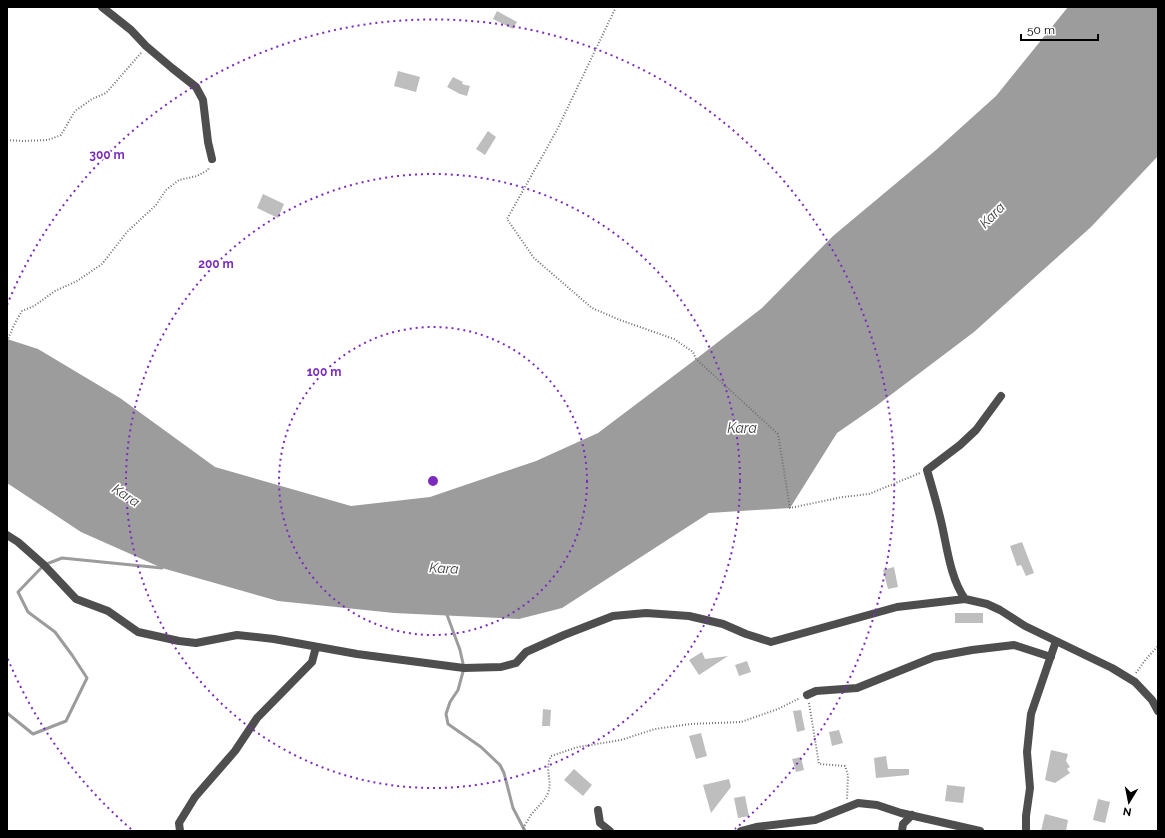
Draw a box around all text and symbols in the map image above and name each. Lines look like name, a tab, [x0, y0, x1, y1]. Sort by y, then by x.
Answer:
scale bar	[1021, 16, 1098, 42]
text: 50 m	[1027, 23, 1055, 37]
text: 300 m	[89, 148, 125, 162]
water label: Kara	[976, 199, 1008, 231]
text: 200 m	[198, 257, 234, 271]
text: 100 m	[307, 365, 341, 379]
water label: Kara	[727, 420, 757, 436]
centre of rings	[426, 474, 440, 488]
water label: Kara	[109, 480, 143, 510]
water label: Kara	[429, 559, 459, 577]
north arrow	[1109, 782, 1149, 822]
text: N	[1122, 804, 1133, 818]

